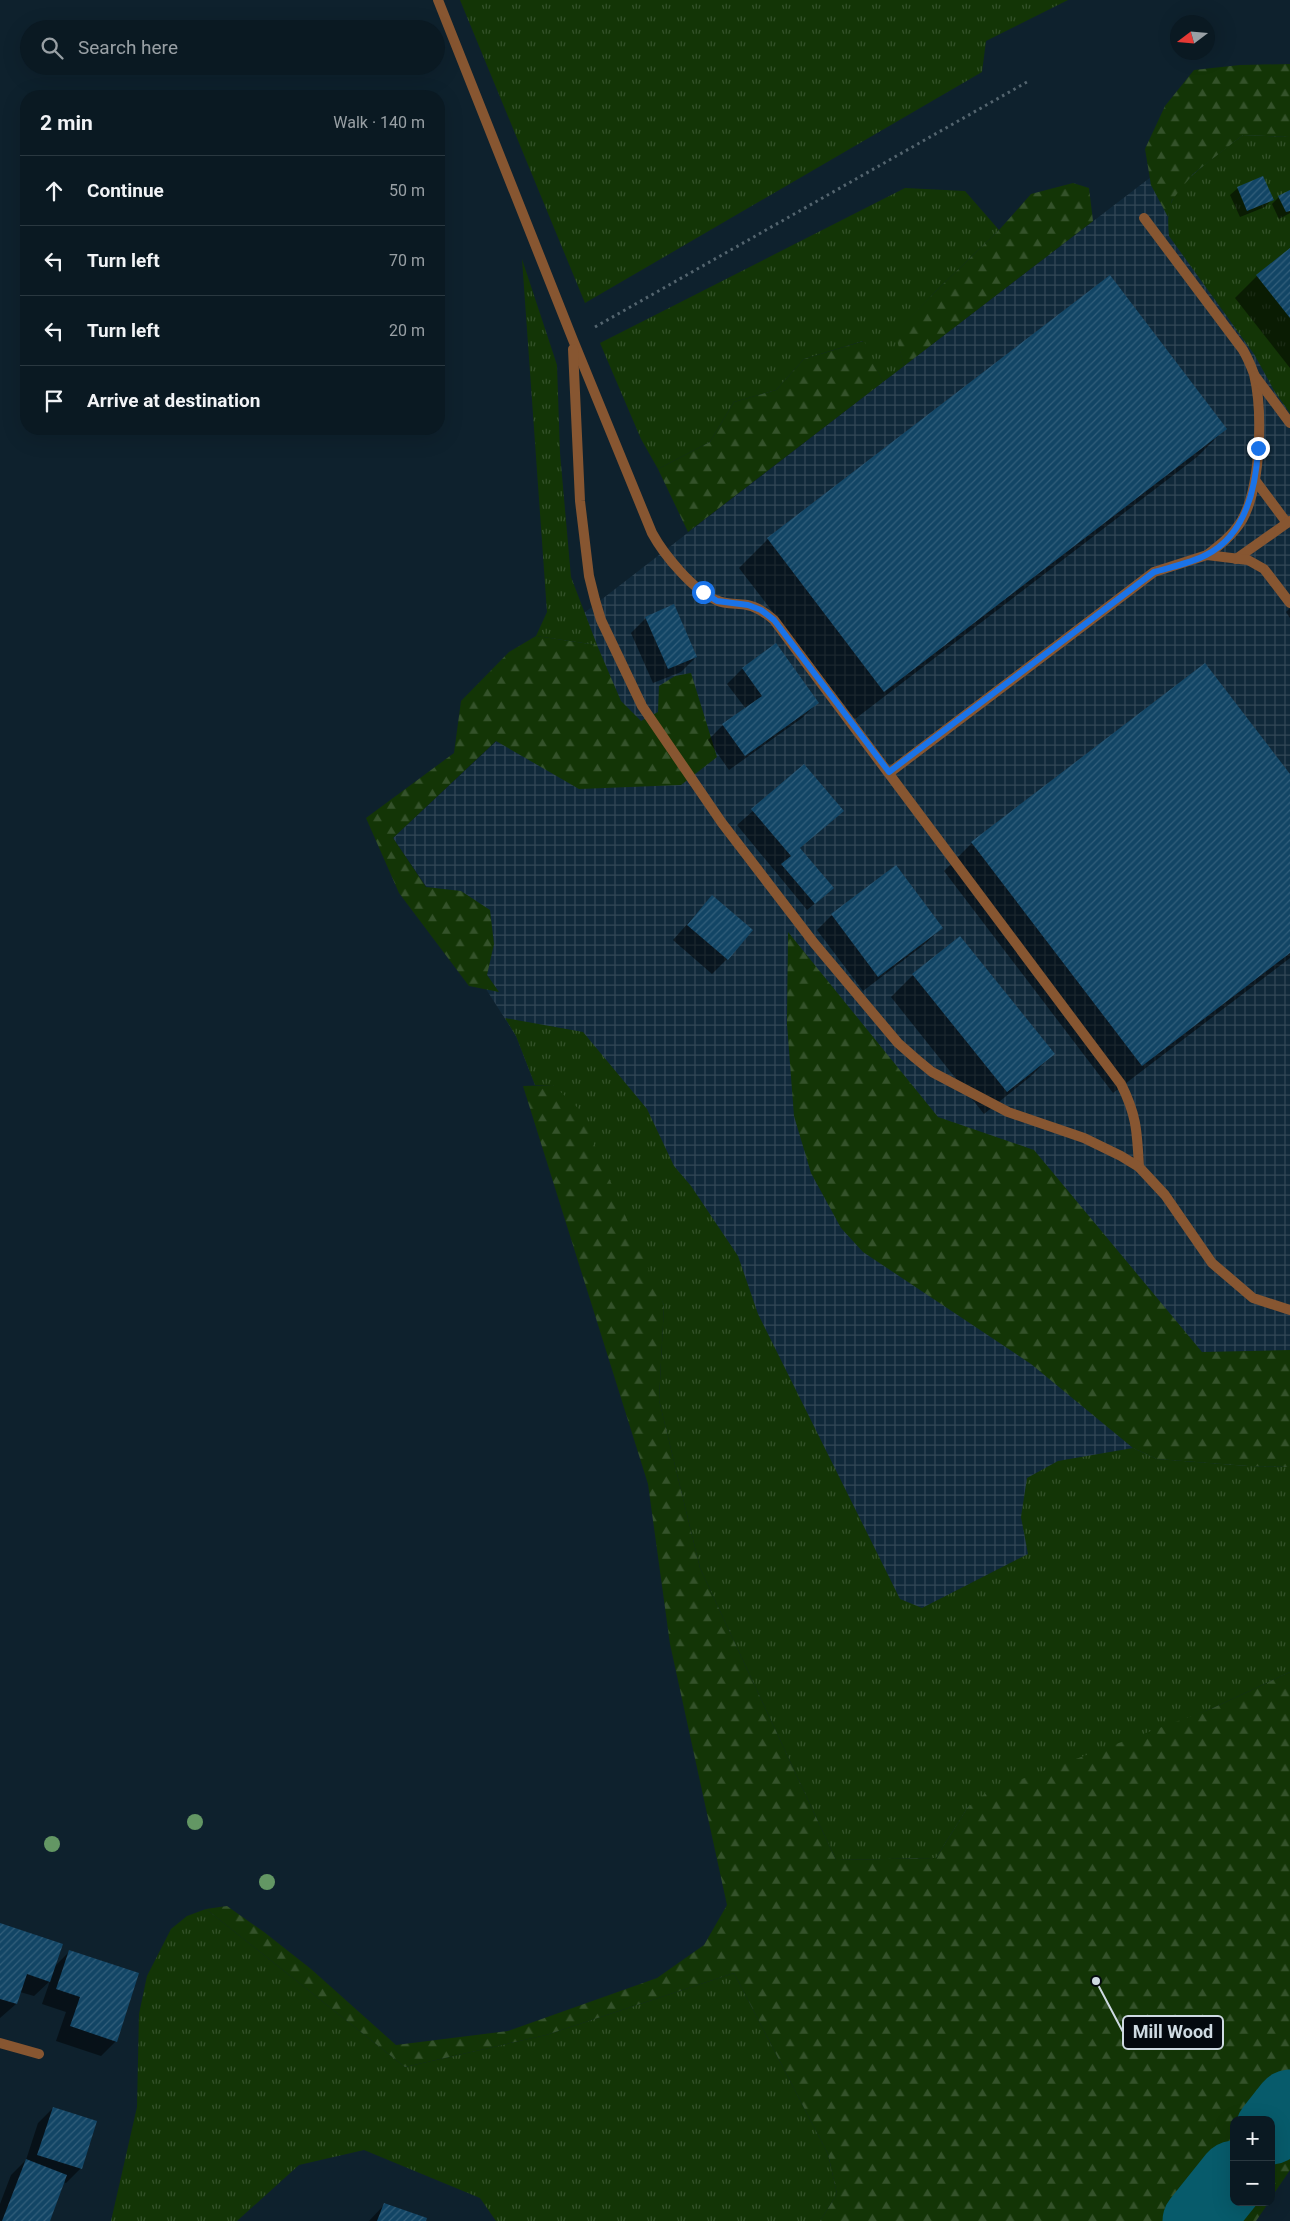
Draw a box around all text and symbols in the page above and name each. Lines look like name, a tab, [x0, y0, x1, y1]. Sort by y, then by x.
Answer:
north arrow	[1170, 15, 1215, 60]
search box	[20, 20, 445, 75]
icon: search	[38, 34, 66, 62]
text: Search here	[78, 36, 178, 59]
text: 2 min	[40, 111, 93, 135]
text: Walk · 140 m	[333, 113, 425, 132]
icon: ahead	[40, 177, 68, 205]
text: Continue	[87, 179, 164, 202]
text: 50 m	[389, 181, 425, 200]
icon: left	[40, 247, 68, 275]
text: Turn left	[87, 249, 160, 272]
text: 70 m	[389, 251, 425, 270]
icon: left	[40, 317, 68, 345]
text: Turn left	[87, 319, 160, 342]
text: 20 m	[389, 321, 425, 340]
icon: arrive	[40, 387, 68, 415]
text: Arrive at destination	[87, 389, 260, 412]
route end	[1247, 437, 1270, 460]
route start	[692, 581, 715, 604]
callout: Mill Wood	[1123, 2016, 1223, 2049]
text: Mill Wood	[1133, 2021, 1213, 2042]
map controls	[1230, 2116, 1275, 2206]
button: +	[1230, 2116, 1275, 2161]
button: −	[1230, 2161, 1275, 2206]

